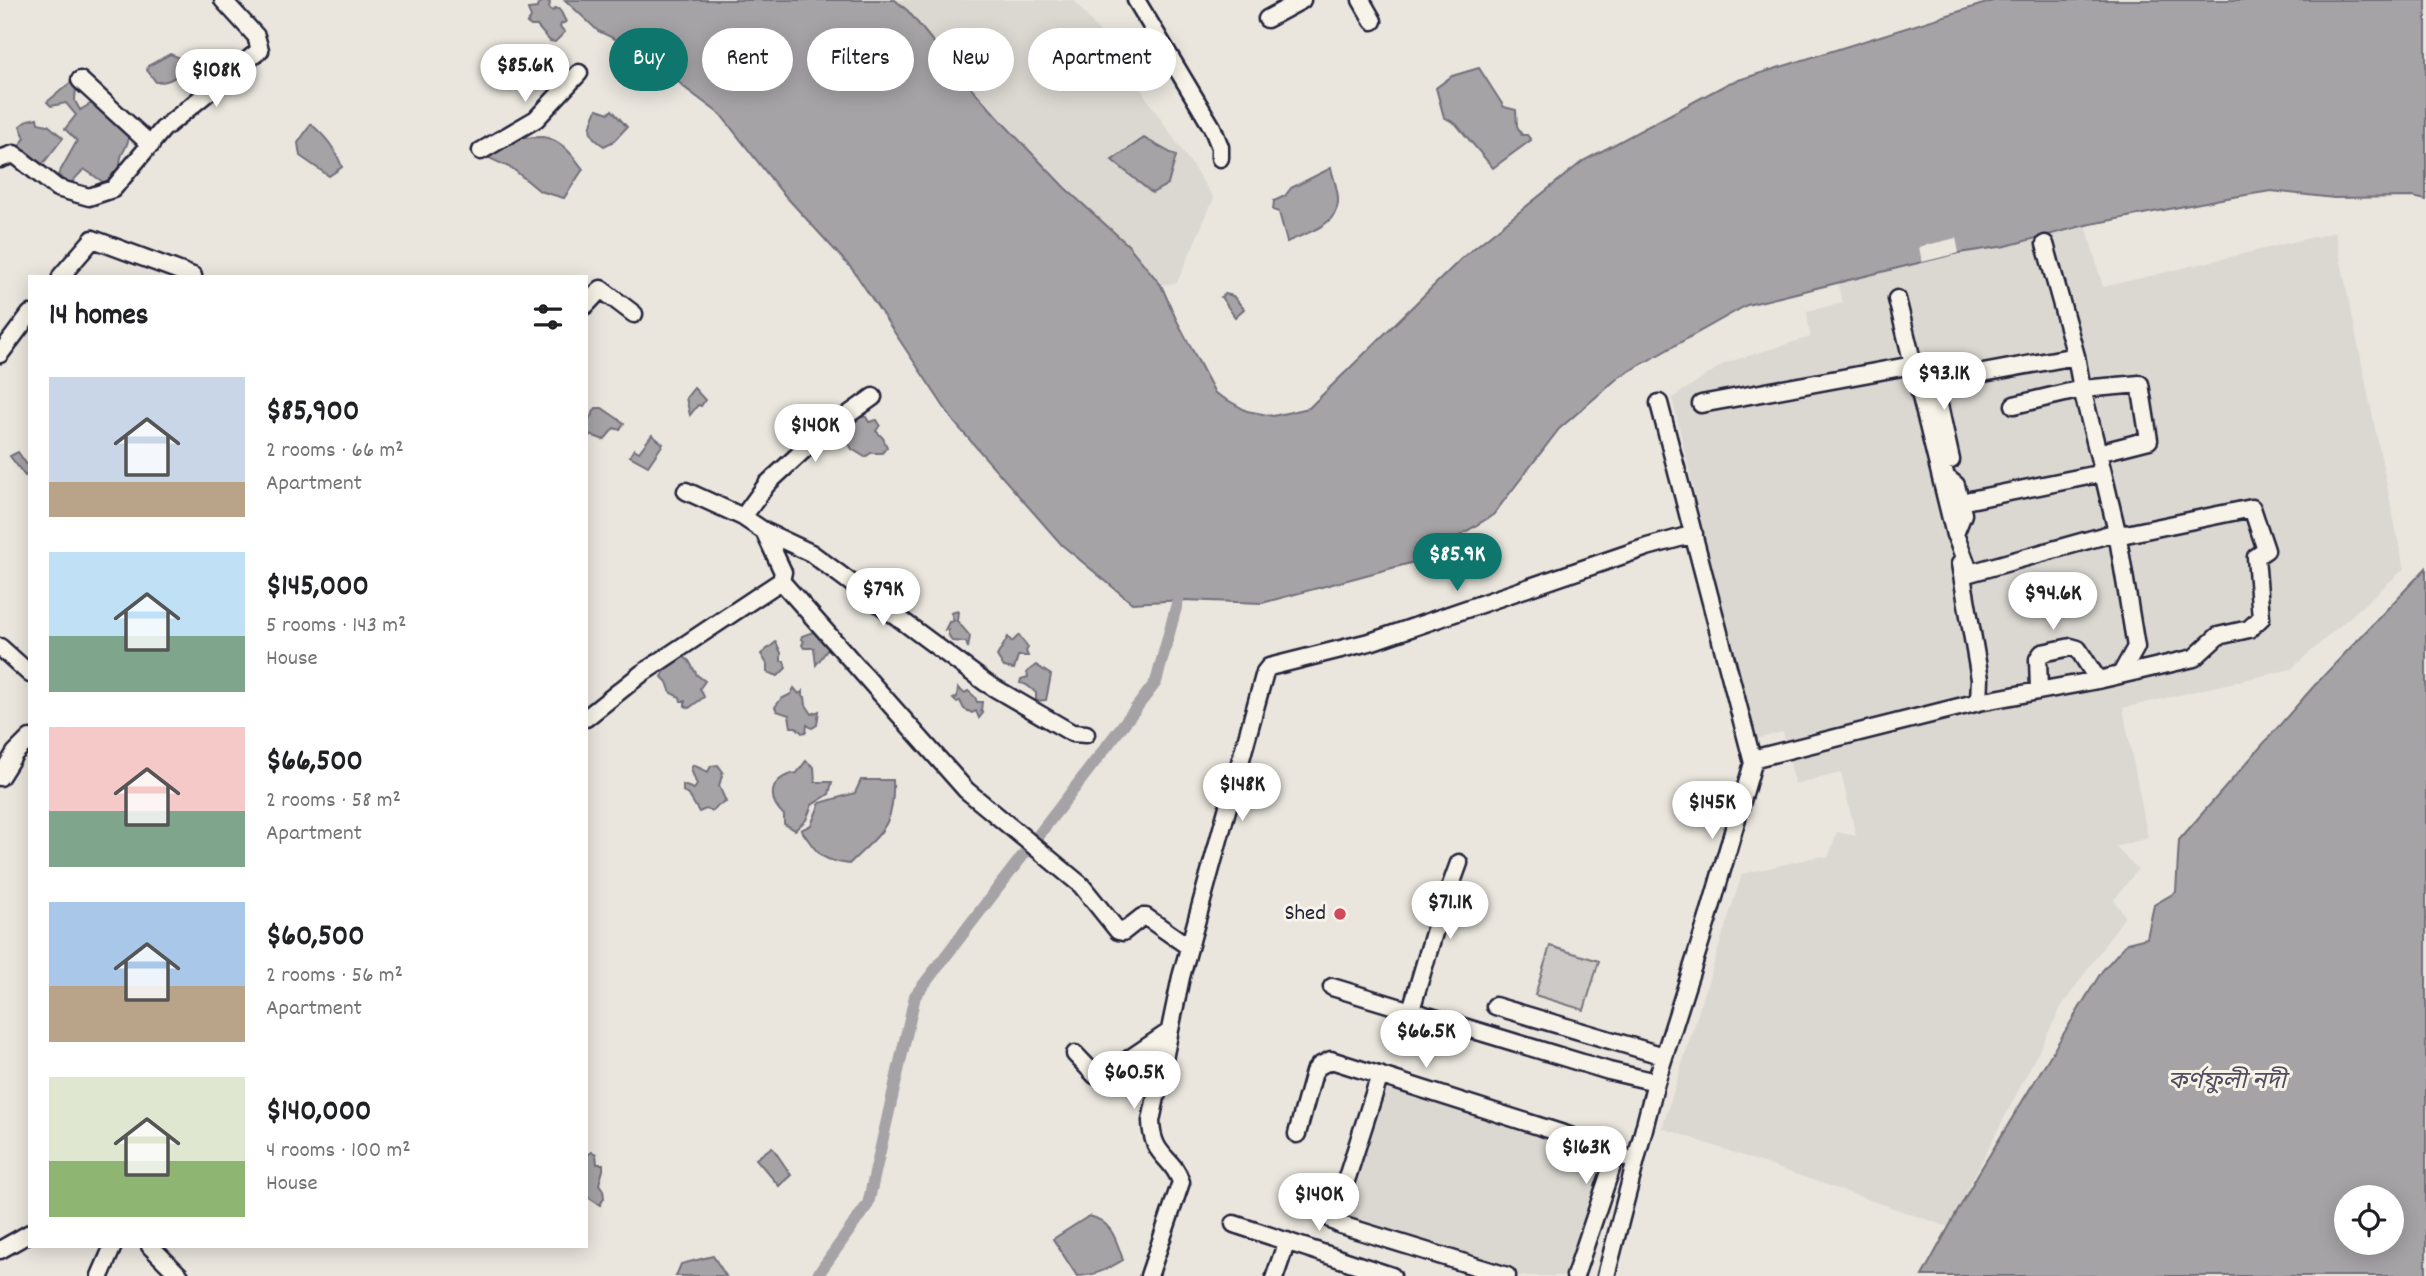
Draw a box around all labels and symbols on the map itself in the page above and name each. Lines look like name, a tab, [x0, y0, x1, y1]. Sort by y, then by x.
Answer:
pin: $85.6K	[468, 44, 582, 104]
pin: $108K	[167, 50, 265, 109]
pin: $93.1K	[1887, 352, 2001, 412]
pin: $140K	[766, 405, 864, 464]
pin: $85.9K	[1400, 534, 1514, 593]
pin: $79K	[842, 568, 924, 628]
pin: $94.6K	[1996, 572, 2110, 632]
pin: $148K	[1193, 764, 1291, 823]
pin: $145K	[1663, 782, 1761, 841]
pin: $71.1K	[1393, 881, 1507, 941]
place label: Shed	[1284, 898, 1326, 931]
marker: Shed	[1332, 906, 1348, 922]
pin: $66.5K	[1369, 1010, 1483, 1070]
pin: $60.5K	[1077, 1052, 1191, 1111]
water label: কর্ণফুলী নদী	[2168, 1065, 2290, 1100]
pin: $163K	[1537, 1126, 1635, 1186]
pin: $140K	[1270, 1174, 1368, 1233]

